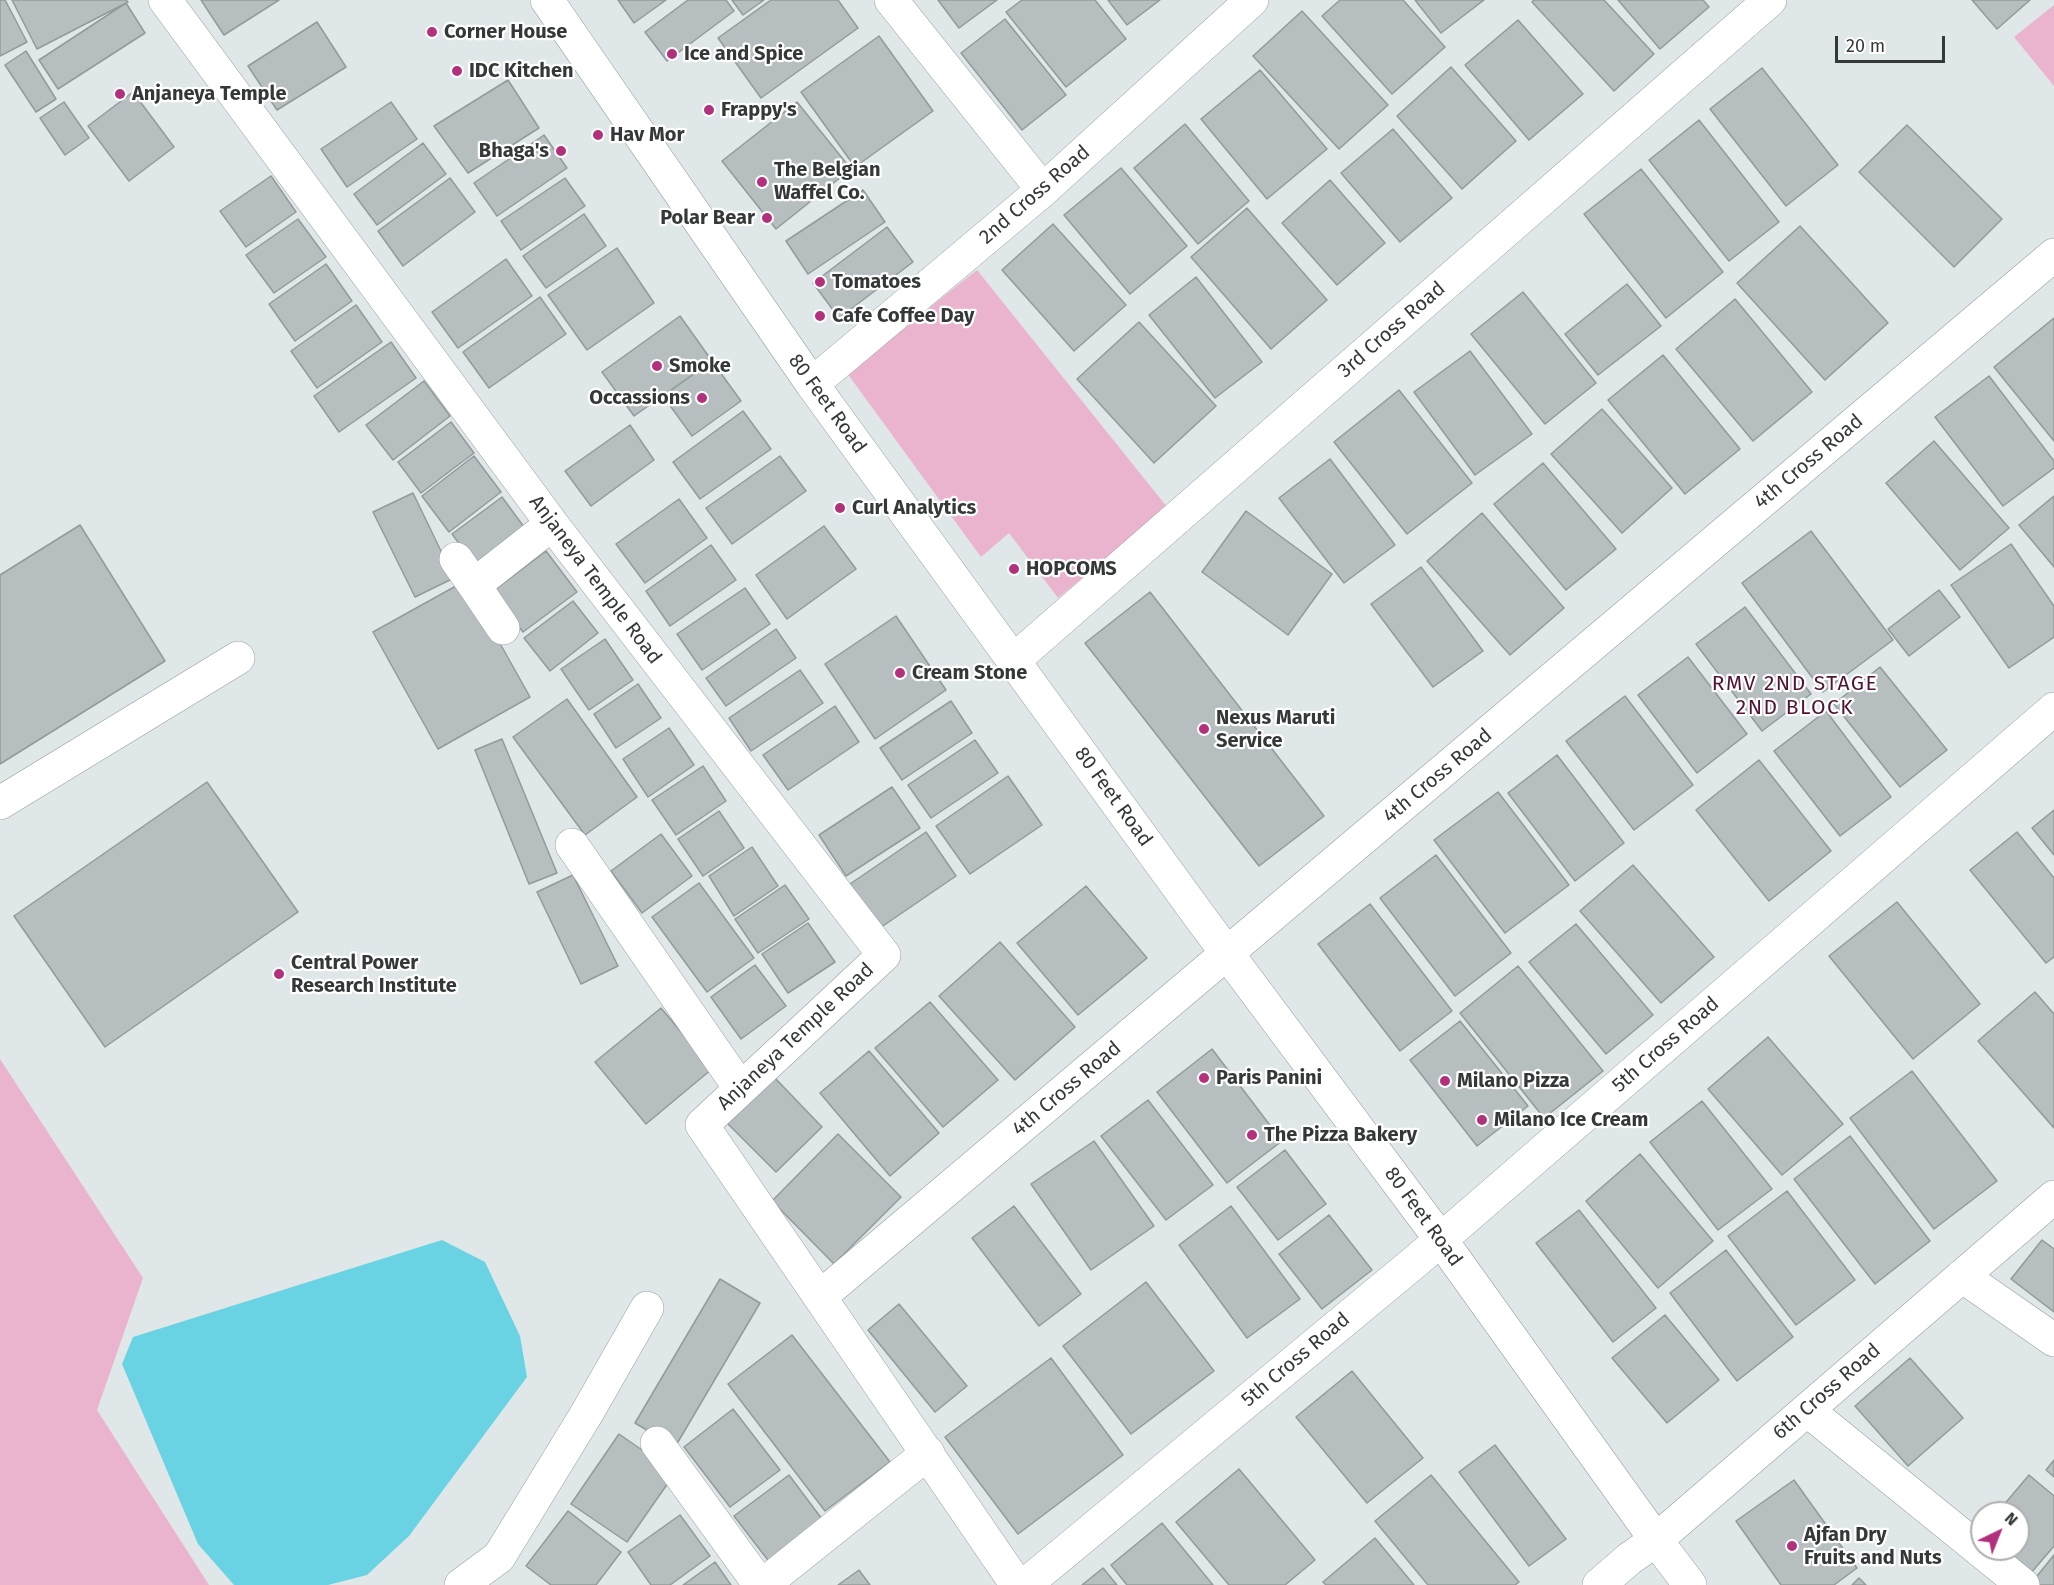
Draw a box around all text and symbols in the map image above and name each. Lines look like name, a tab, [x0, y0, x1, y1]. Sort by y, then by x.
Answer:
place label: Corner House	[444, 20, 567, 44]
scale bar	[1838, 24, 1948, 62]
marker: Corner House	[425, 25, 439, 39]
text: 20 m	[1846, 35, 1885, 57]
place label: Ice and Spice	[684, 42, 803, 66]
marker: Ice and Spice	[665, 47, 679, 61]
place label: IDC Kitchen	[469, 59, 573, 83]
marker: IDC Kitchen	[450, 64, 464, 78]
place label: Anjaneya Temple	[132, 82, 286, 106]
marker: Anjaneya Temple	[113, 87, 127, 101]
place label: Frappy's	[721, 98, 797, 122]
marker: Frappy's	[702, 103, 716, 117]
place label: Hav Mor	[610, 123, 684, 147]
marker: Hav Mor	[591, 128, 605, 142]
place label: Bhaga's	[479, 139, 549, 163]
street label: 2nd Cross Road	[975, 141, 1095, 249]
marker: Bhaga's	[554, 144, 568, 158]
place label: The Belgian Waffel Co.	[774, 158, 881, 205]
marker: The Belgian Waffel Co.	[755, 175, 769, 189]
place label: Polar Bear	[660, 206, 755, 230]
marker: Polar Bear	[760, 211, 774, 225]
place label: Tomatoes	[832, 270, 921, 294]
marker: Tomatoes	[813, 275, 827, 289]
street label: 3rd Cross Road	[1334, 277, 1450, 383]
place label: Cafe Coffee Day	[832, 304, 974, 328]
marker: Cafe Coffee Day	[813, 309, 827, 323]
street label: 80 Feet Road	[783, 350, 871, 458]
place label: Smoke	[669, 354, 731, 378]
marker: Smoke	[650, 359, 664, 373]
place label: Occassions	[589, 386, 690, 410]
marker: Occassions	[695, 391, 709, 405]
street label: 4th Cross Road	[1750, 410, 1868, 514]
street label: Anjaneya Temple Road	[524, 491, 666, 669]
place label: Curl Analytics	[852, 496, 976, 520]
marker: Curl Analytics	[833, 501, 847, 515]
place label: HOPCOMS	[1026, 557, 1117, 581]
marker: HOPCOMS	[1007, 562, 1021, 576]
place label: Cream Stone	[912, 661, 1027, 685]
marker: Cream Stone	[893, 666, 907, 680]
district label: RMV 2ND STAGE 2ND BLOCK	[1712, 671, 1878, 721]
place label: Nexus Maruti Service	[1216, 706, 1335, 753]
marker: Nexus Maruti Service	[1197, 722, 1211, 736]
street label: 4th Cross Road	[1379, 724, 1497, 828]
street label: 80 Feet Road	[1069, 743, 1157, 851]
place label: Central Power Research Institute	[291, 951, 457, 998]
street label: Anjaneya Temple Road	[713, 958, 879, 1116]
marker: Central Power Research Institute	[272, 967, 286, 981]
street label: 5th Cross Road	[1608, 992, 1724, 1098]
street label: 4th Cross Road	[1008, 1037, 1126, 1141]
place label: Paris Panini	[1216, 1066, 1322, 1090]
place label: Milano Pizza	[1457, 1069, 1570, 1093]
marker: Paris Panini	[1197, 1071, 1211, 1085]
marker: Milano Pizza	[1438, 1074, 1452, 1088]
place label: Milano Ice Cream	[1494, 1108, 1648, 1132]
marker: Milano Ice Cream	[1475, 1113, 1489, 1127]
place label: The Pizza Bakery	[1264, 1123, 1417, 1147]
marker: The Pizza Bakery	[1245, 1128, 1259, 1142]
street label: 80 Feet Road	[1379, 1163, 1467, 1271]
street label: 5th Cross Road	[1237, 1308, 1355, 1412]
street label: 6th Cross Road	[1768, 1339, 1886, 1445]
north arrow	[1970, 1501, 2030, 1561]
text: N	[2001, 1508, 2022, 1529]
place label: Ajfan Dry Fruits and Nuts	[1804, 1523, 1942, 1570]
marker: Ajfan Dry Fruits and Nuts	[1785, 1539, 1799, 1553]

